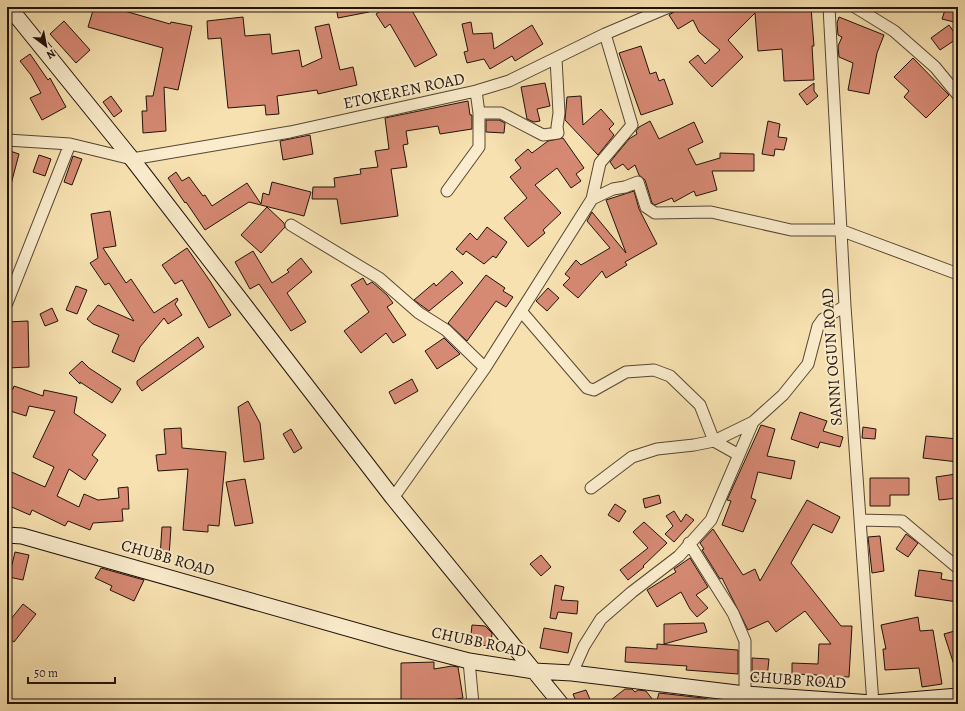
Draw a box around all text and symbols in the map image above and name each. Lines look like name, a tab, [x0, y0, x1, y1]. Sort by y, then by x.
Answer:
north arrow	[26, 26, 66, 66]
text: N	[44, 46, 58, 63]
street label: ETOKEREN ROAD	[341, 67, 467, 115]
street label: SANNI OGUN ROAD	[816, 287, 848, 427]
street label: CHUBB ROAD	[119, 534, 217, 582]
street label: CHUBB ROAD	[430, 621, 528, 663]
scale bar	[28, 659, 115, 685]
text: 50 m	[34, 665, 58, 681]
street label: CHUBB ROAD	[749, 666, 847, 694]

